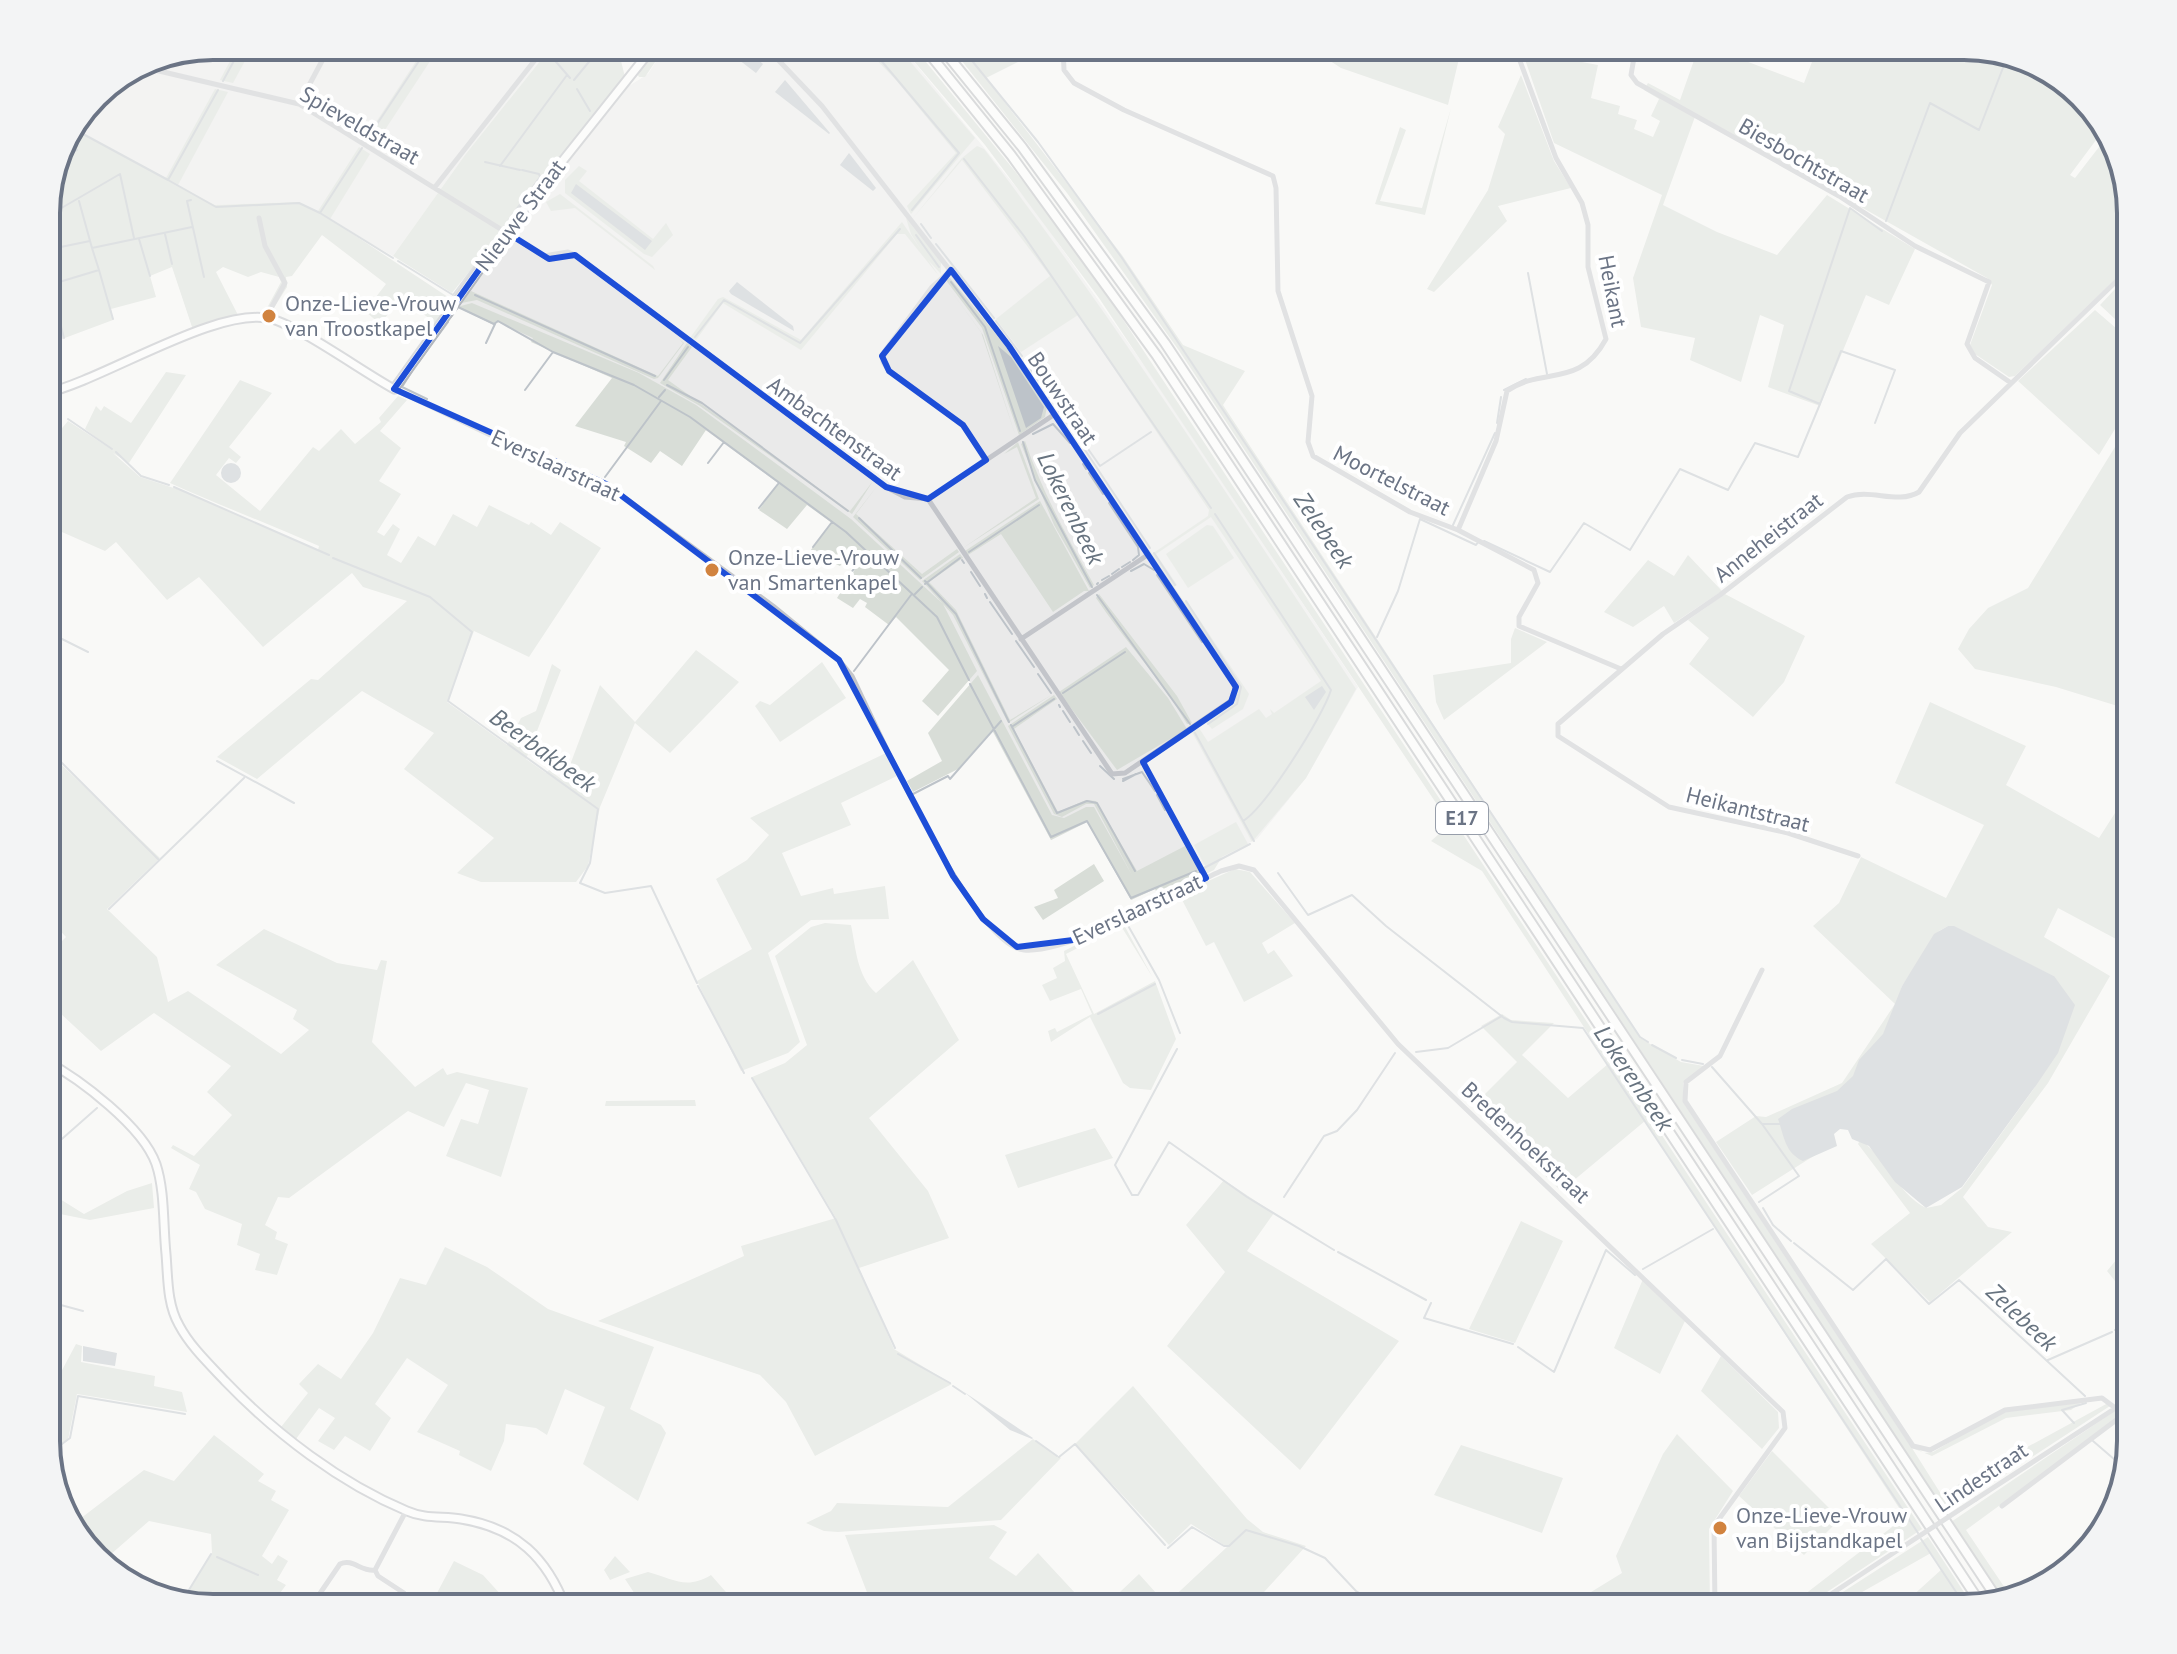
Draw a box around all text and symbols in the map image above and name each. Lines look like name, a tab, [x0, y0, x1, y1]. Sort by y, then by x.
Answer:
street label: Spieveldstraat	[295, 80, 425, 171]
street label: Biesbochtstraat	[1734, 111, 1875, 209]
street label: Nieuwe Straat	[469, 153, 571, 276]
street label: Heikant	[1592, 253, 1634, 330]
place label: Onze-Lieve-Vrouw van Troostkapel	[285, 289, 456, 342]
marker: Onze-Lieve-Vrouw van Troostkapel	[260, 307, 278, 325]
street label: Bouwstraat	[1022, 346, 1105, 450]
street label: Ambachtenstraat	[762, 370, 908, 486]
street label: Everslaarstraat	[487, 423, 626, 507]
street label: Moortelstraat	[1329, 439, 1456, 522]
water label: Lokerenbeek	[1030, 447, 1112, 570]
water label: Zelebeek	[1287, 485, 1362, 575]
street label: Anneheistraat	[1708, 485, 1829, 588]
place label: Onze-Lieve-Vrouw van Smartenkapel	[728, 543, 899, 596]
marker: Onze-Lieve-Vrouw van Smartenkapel	[703, 561, 721, 579]
water label: Beerbakbeek	[484, 701, 603, 800]
street label: Heikantstraat	[1683, 780, 1813, 838]
road number: E17	[1436, 802, 1488, 834]
street label: Everslaarstraat	[1068, 867, 1207, 951]
water label: Lokerenbeek	[1587, 1019, 1681, 1138]
street label: Bredenhoekstraat	[1456, 1075, 1596, 1209]
water label: Zelebeek	[1979, 1276, 2065, 1359]
street label: Lindestraat	[1929, 1436, 2033, 1518]
place label: Onze-Lieve-Vrouw van Bijstandkapel	[1736, 1501, 1907, 1554]
marker: Onze-Lieve-Vrouw van Bijstandkapel	[1711, 1519, 1729, 1537]

